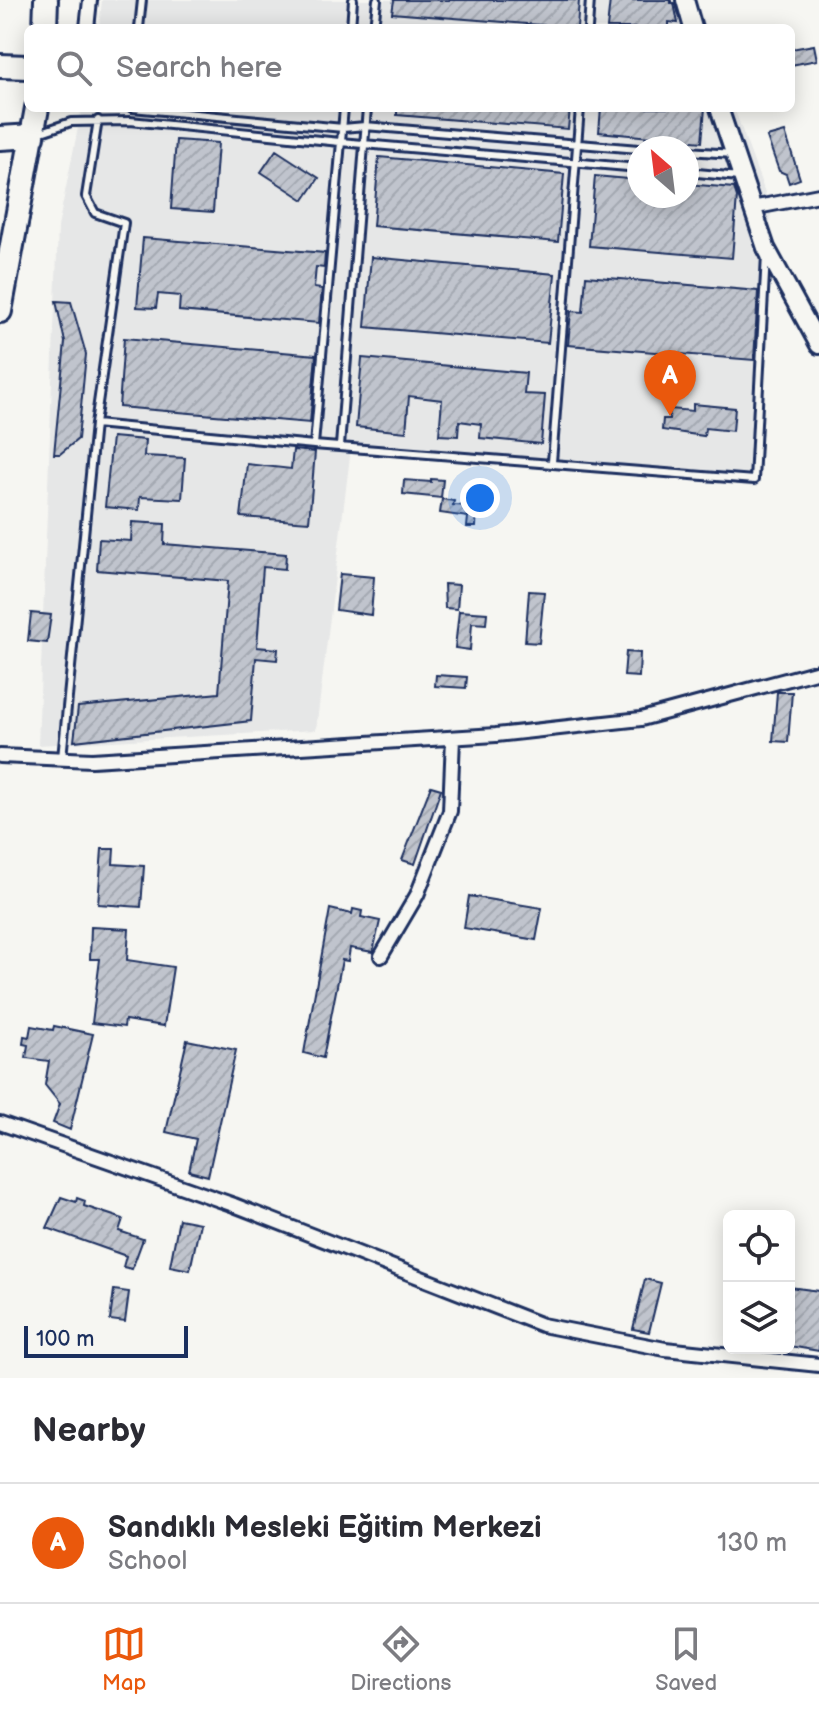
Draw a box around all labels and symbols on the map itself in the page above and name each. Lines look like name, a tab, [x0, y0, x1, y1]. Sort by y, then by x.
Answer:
north arrow	[627, 136, 699, 208]
pin: A	[644, 350, 696, 416]
your location	[460, 478, 500, 518]
scale bar	[24, 1322, 188, 1358]

